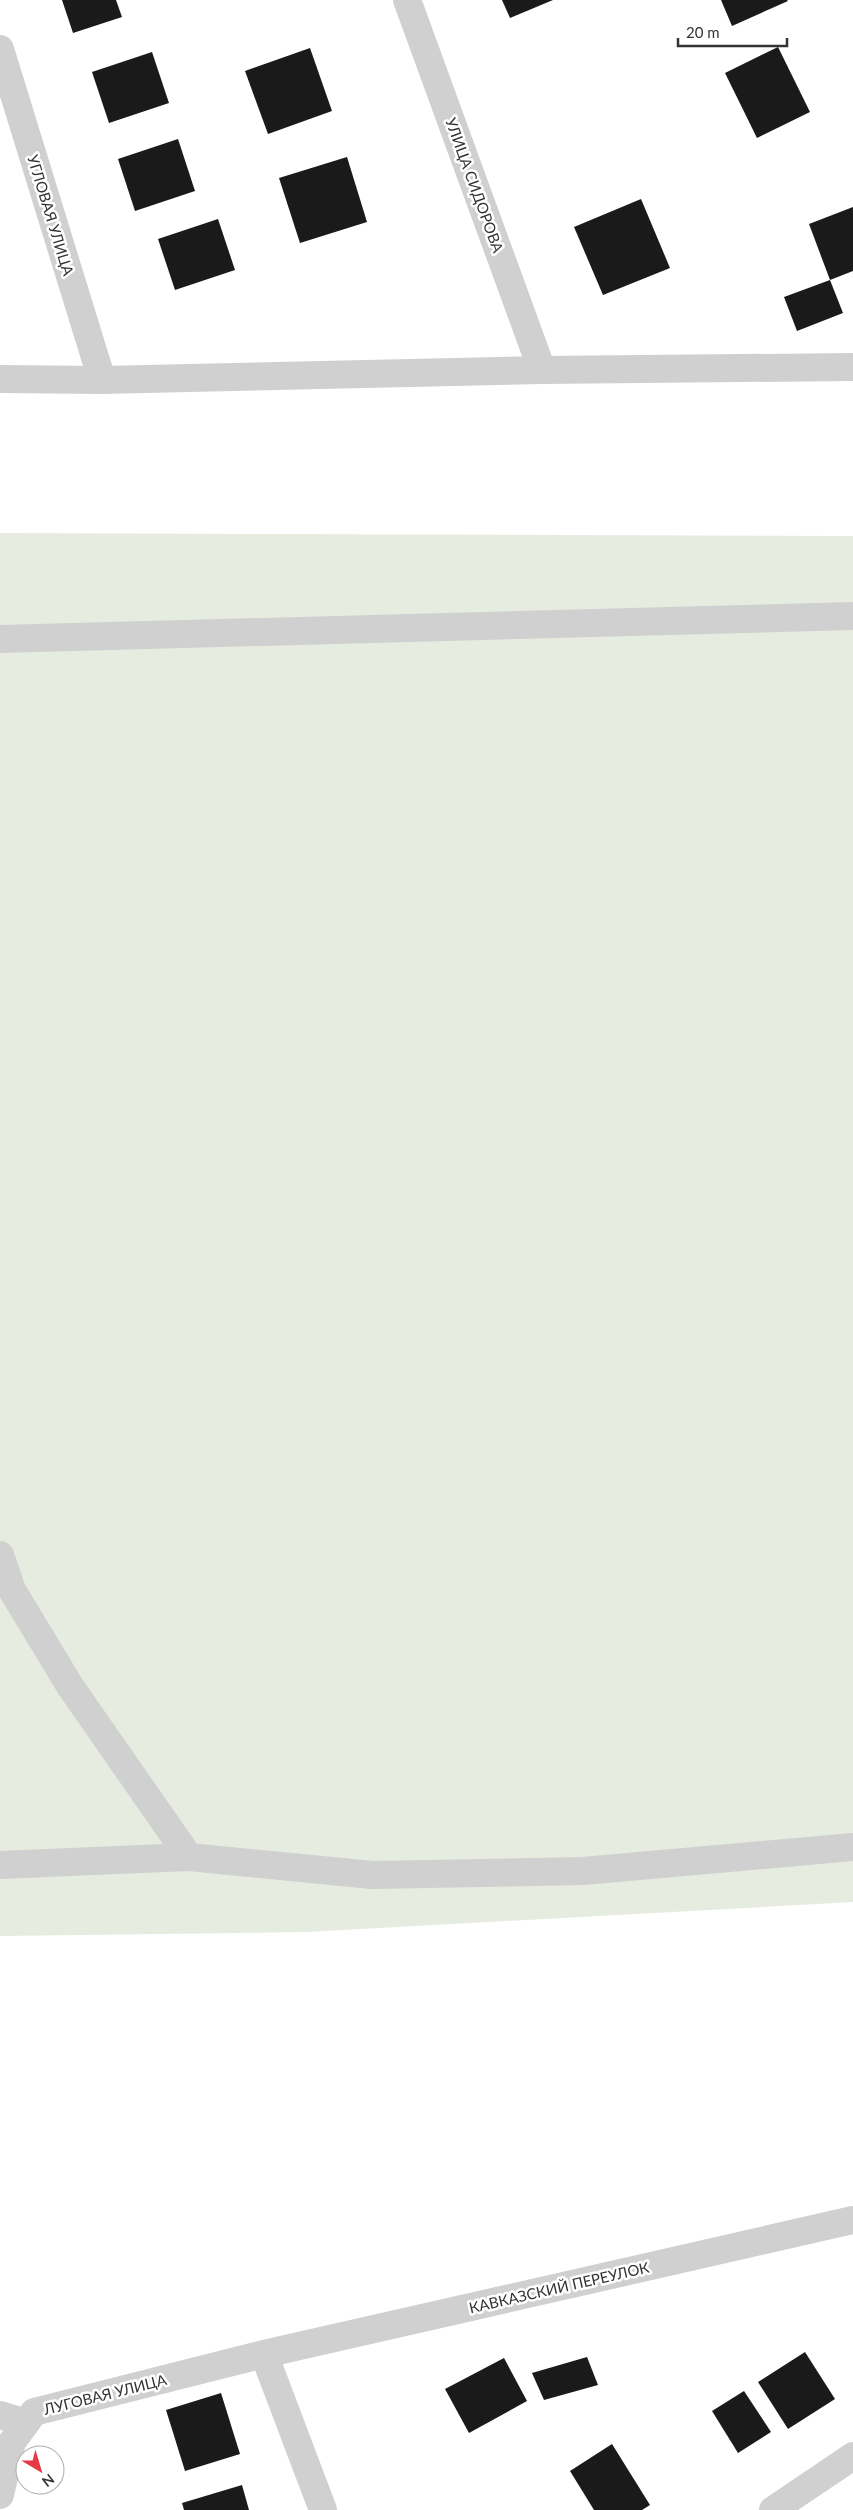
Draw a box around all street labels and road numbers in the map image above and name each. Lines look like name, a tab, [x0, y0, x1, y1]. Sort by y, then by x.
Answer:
street label: УЛИЦА СИДОРОВА	[442, 115, 508, 256]
street label: УГЛОВАЯ УЛИЦА	[24, 152, 78, 278]
street label: КАВКАЗСКИЙ ПЕРЕУЛОК	[467, 2258, 651, 2316]
street label: ЛУГОВАЯ УЛИЦА	[41, 2370, 169, 2418]

